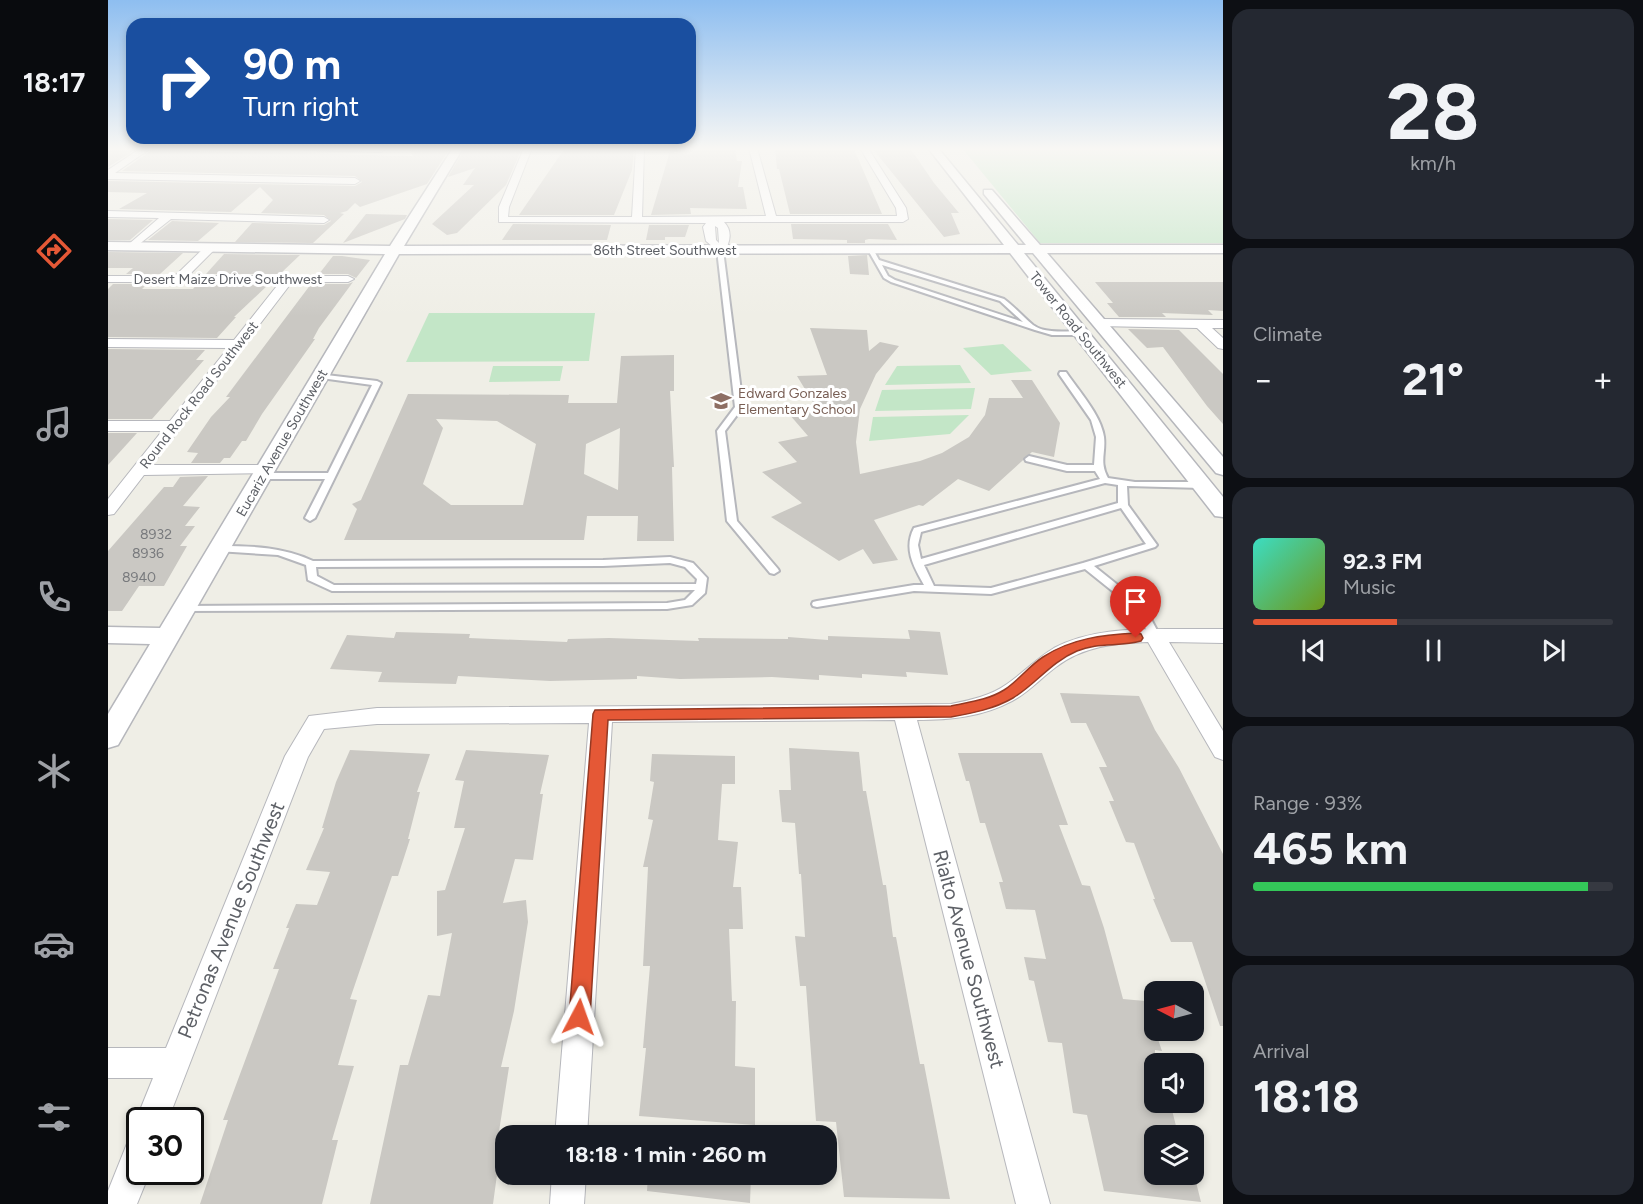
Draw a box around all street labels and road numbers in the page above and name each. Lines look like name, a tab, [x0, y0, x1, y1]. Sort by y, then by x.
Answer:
street label: 86th Street Southwest	[593, 242, 737, 259]
street label: Tower Road Southwest	[1026, 268, 1130, 392]
street label: Desert Maize Drive Southwest	[134, 271, 322, 288]
street label: Round Rock Road Southwest	[136, 318, 262, 472]
street label: Eucariz Avenue Southwest	[233, 366, 331, 520]
street label: Petronas Avenue Southwest	[172, 798, 290, 1042]
street label: Rialto Avenue Southwest	[928, 847, 1010, 1071]

